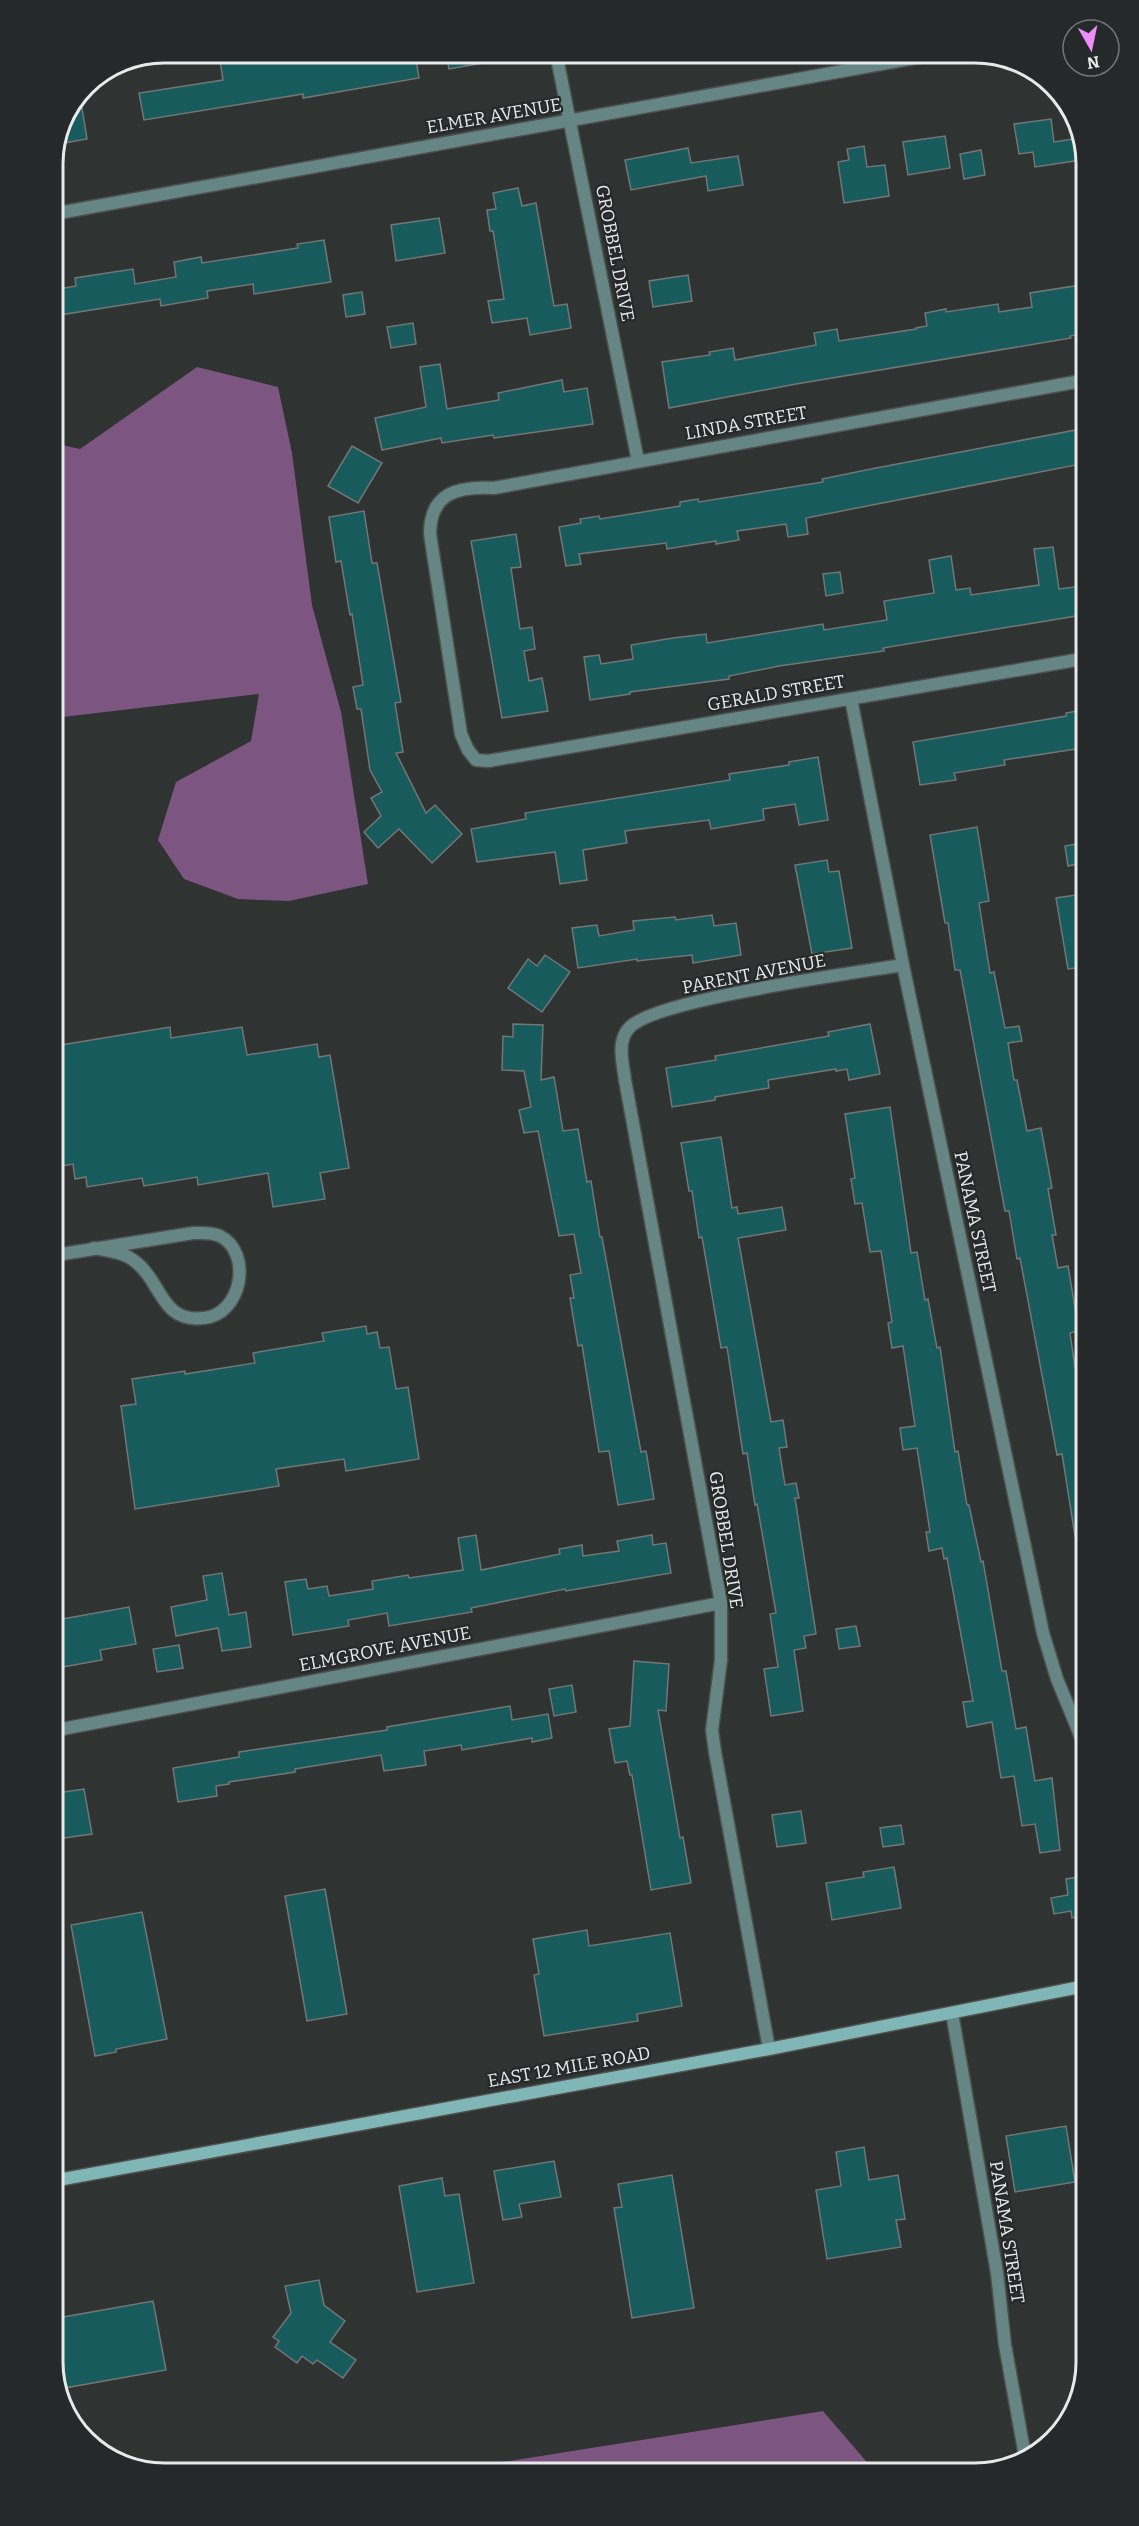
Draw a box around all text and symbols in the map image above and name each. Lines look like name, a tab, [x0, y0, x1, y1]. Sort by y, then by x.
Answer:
north arrow	[1061, 18, 1121, 78]
text: N	[1086, 52, 1101, 73]
street label: ELMER AVENUE	[425, 93, 563, 139]
street label: GROBBEL DRIVE	[591, 183, 639, 323]
street label: LINDA STREET	[683, 401, 809, 445]
street label: GERALD STREET	[706, 670, 847, 716]
street label: PARENT AVENUE	[680, 949, 828, 999]
street label: PANAMA STREET	[949, 1149, 1001, 1295]
street label: GROBBEL DRIVE	[704, 1470, 748, 1610]
street label: ELMGROVE AVENUE	[297, 1622, 473, 1676]
street label: EAST 12 MILE ROAD	[486, 2042, 652, 2092]
street label: PANAMA STREET	[985, 2159, 1029, 2305]

